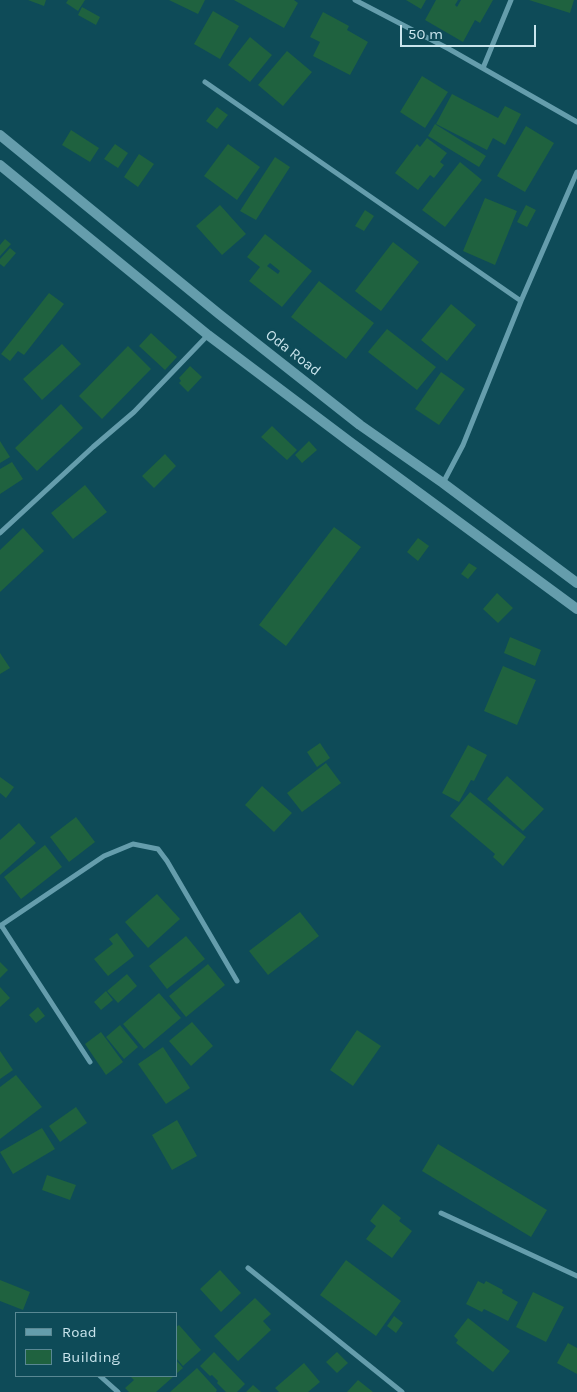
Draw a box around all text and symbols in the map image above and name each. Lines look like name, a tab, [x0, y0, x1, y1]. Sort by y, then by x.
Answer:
scale bar	[402, 15, 538, 47]
text: 50 m	[408, 25, 443, 43]
street label: Oda Road	[262, 326, 324, 380]
legend	[15, 1312, 178, 1377]
text: Road	[62, 1323, 97, 1341]
text: Building	[62, 1348, 120, 1366]

